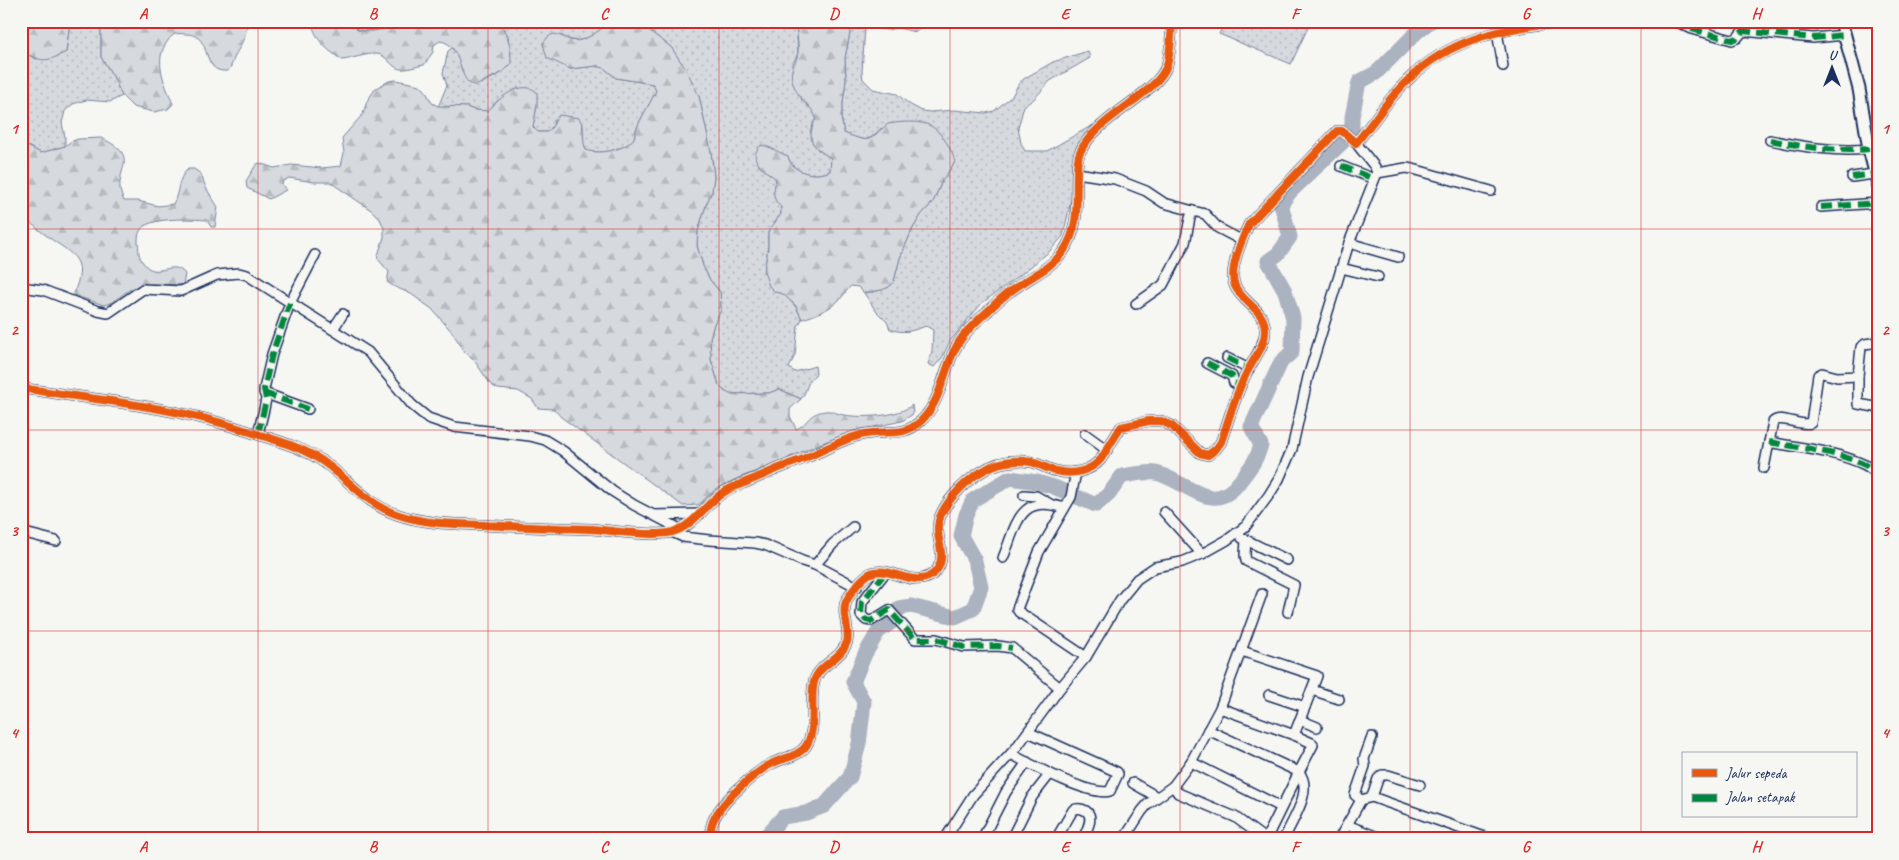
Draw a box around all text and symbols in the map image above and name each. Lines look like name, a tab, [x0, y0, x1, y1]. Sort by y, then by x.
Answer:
text: A	[139, 4, 149, 24]
text: B	[369, 4, 379, 24]
text: C	[600, 4, 610, 24]
text: D	[829, 4, 840, 24]
text: E	[1061, 4, 1072, 24]
text: F	[1291, 4, 1302, 24]
text: G	[1522, 4, 1532, 24]
text: H	[1751, 4, 1763, 24]
north arrow	[1806, 42, 1856, 92]
text: U	[1829, 47, 1839, 64]
text: 1	[10, 119, 19, 139]
text: 1	[1881, 119, 1890, 139]
text: 2	[10, 320, 19, 340]
text: 2	[1881, 320, 1890, 340]
text: 3	[10, 521, 19, 541]
text: 3	[1881, 521, 1890, 541]
text: 4	[10, 723, 19, 743]
text: 4	[1881, 723, 1890, 743]
legend	[1682, 752, 1856, 818]
text: Jalur sepeda	[1725, 764, 1788, 783]
text: Jalan setapak	[1725, 788, 1796, 807]
text: A	[139, 837, 149, 857]
text: B	[369, 837, 379, 857]
text: C	[600, 837, 610, 857]
text: D	[829, 837, 840, 857]
text: E	[1061, 837, 1072, 857]
text: F	[1291, 837, 1302, 857]
text: G	[1522, 837, 1532, 857]
text: H	[1751, 837, 1763, 857]

